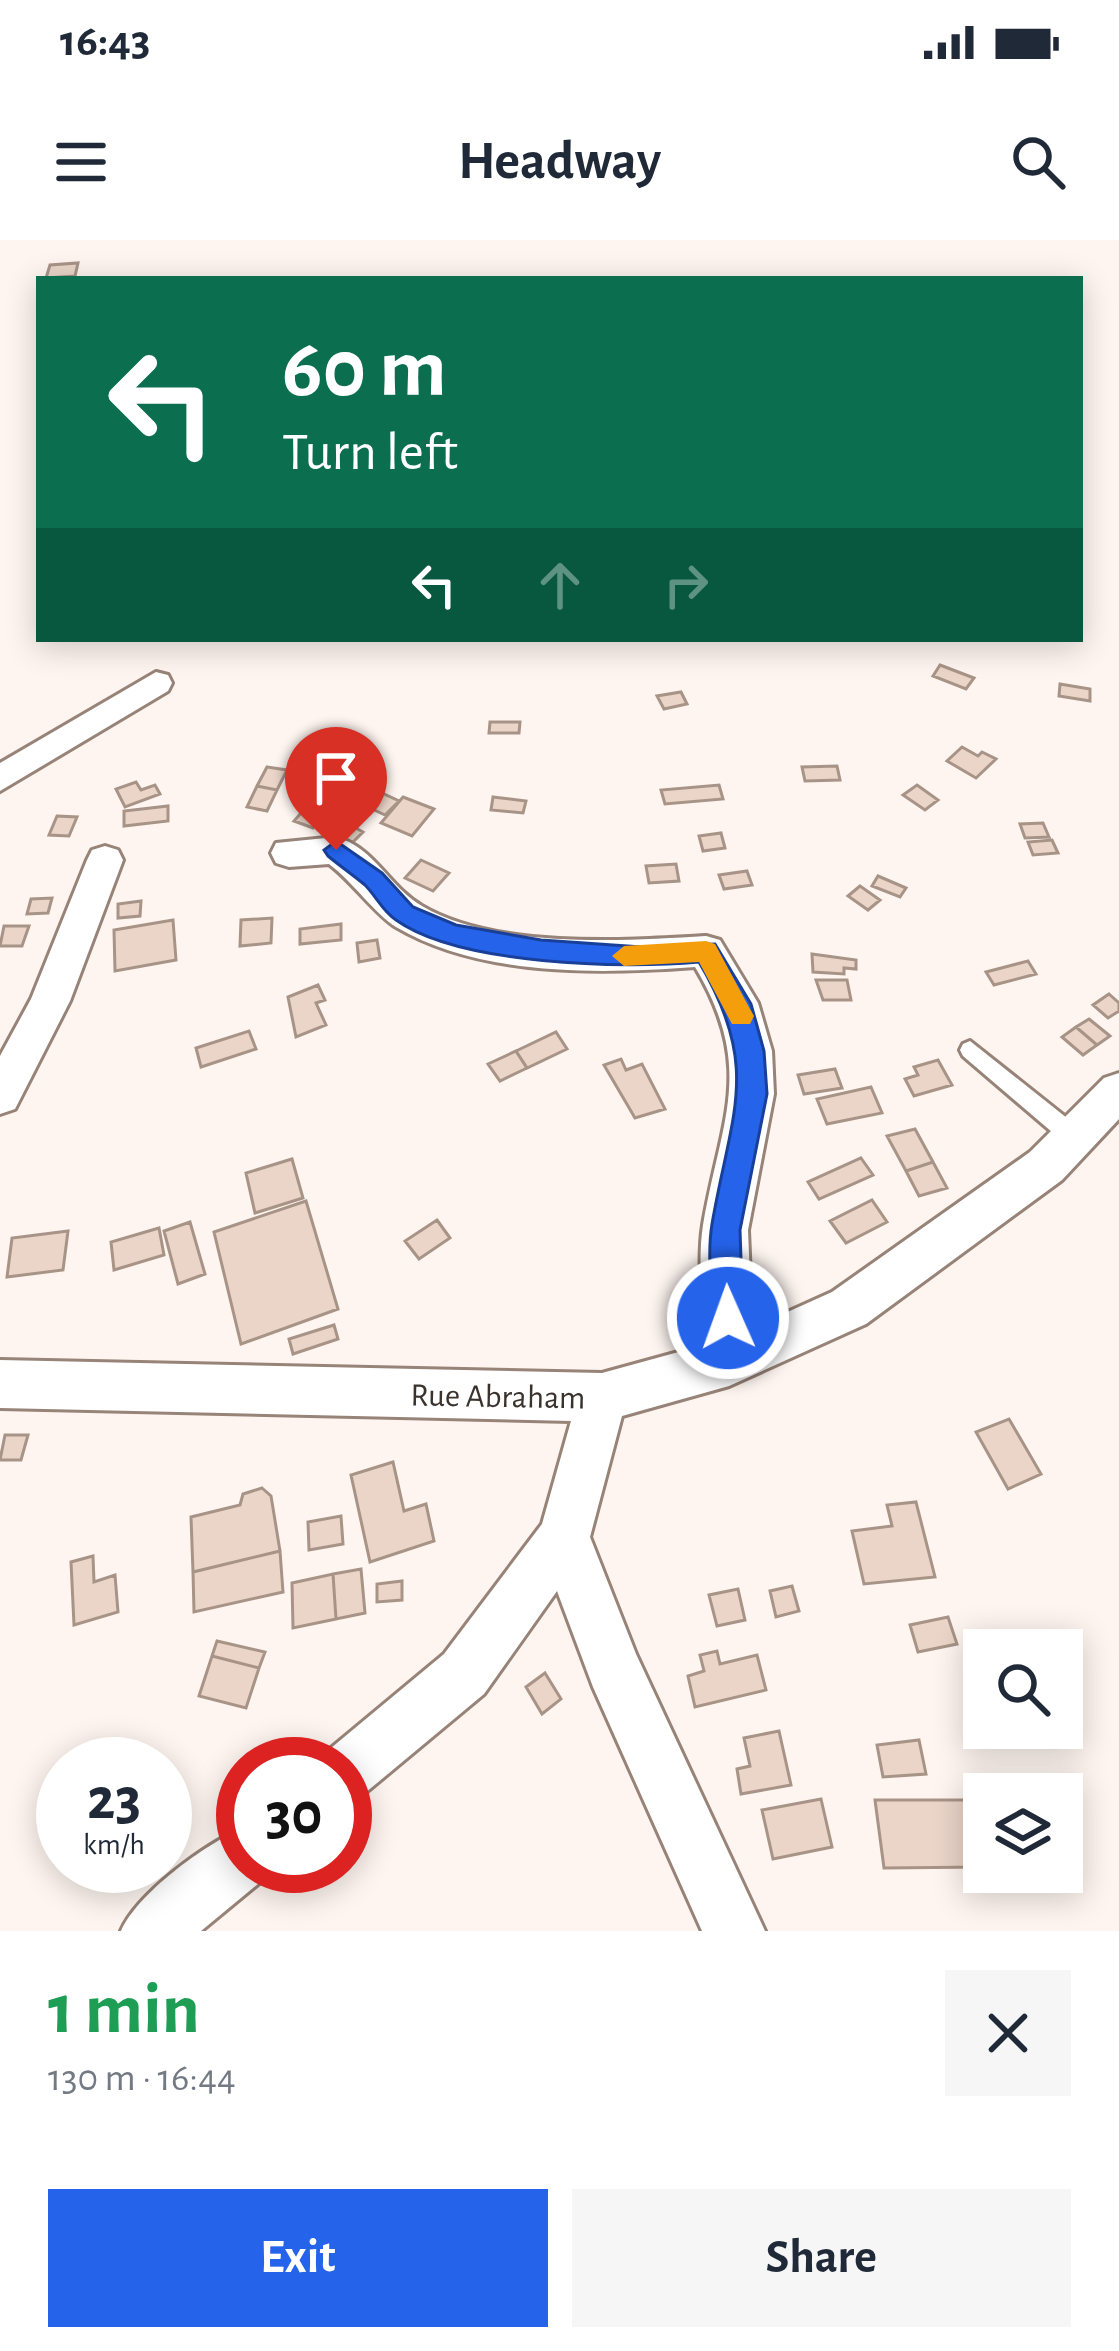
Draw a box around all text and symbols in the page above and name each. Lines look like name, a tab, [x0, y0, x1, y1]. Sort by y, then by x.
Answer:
text: 16:43	[60, 19, 150, 64]
icon: menu	[48, 129, 114, 195]
icon: search	[1005, 129, 1071, 195]
text: Headway	[458, 135, 661, 189]
icon: left	[84, 324, 240, 480]
text: 60 m	[282, 328, 447, 412]
text: Turn left	[282, 426, 458, 480]
icon: left	[401, 552, 467, 618]
icon: ahead	[527, 552, 593, 618]
icon: right	[653, 552, 719, 618]
pin	[285, 727, 387, 850]
icon: arrive	[303, 745, 369, 811]
position arrow	[665, 1255, 791, 1381]
street label: Rue Abraham	[410, 1379, 586, 1416]
map controls	[963, 1629, 1083, 1893]
button: search	[963, 1629, 1083, 1749]
speed limit sign: 30	[216, 1737, 372, 1893]
text: 23	[87, 1770, 141, 1830]
button: layers	[963, 1773, 1083, 1893]
text: km/h	[83, 1830, 145, 1860]
button: close	[945, 1970, 1071, 2096]
text: 1 min	[48, 1974, 200, 2046]
text: 130 m · 16:44	[48, 2059, 236, 2098]
button: Exit	[48, 2189, 548, 2327]
button: Share	[572, 2189, 1071, 2327]

